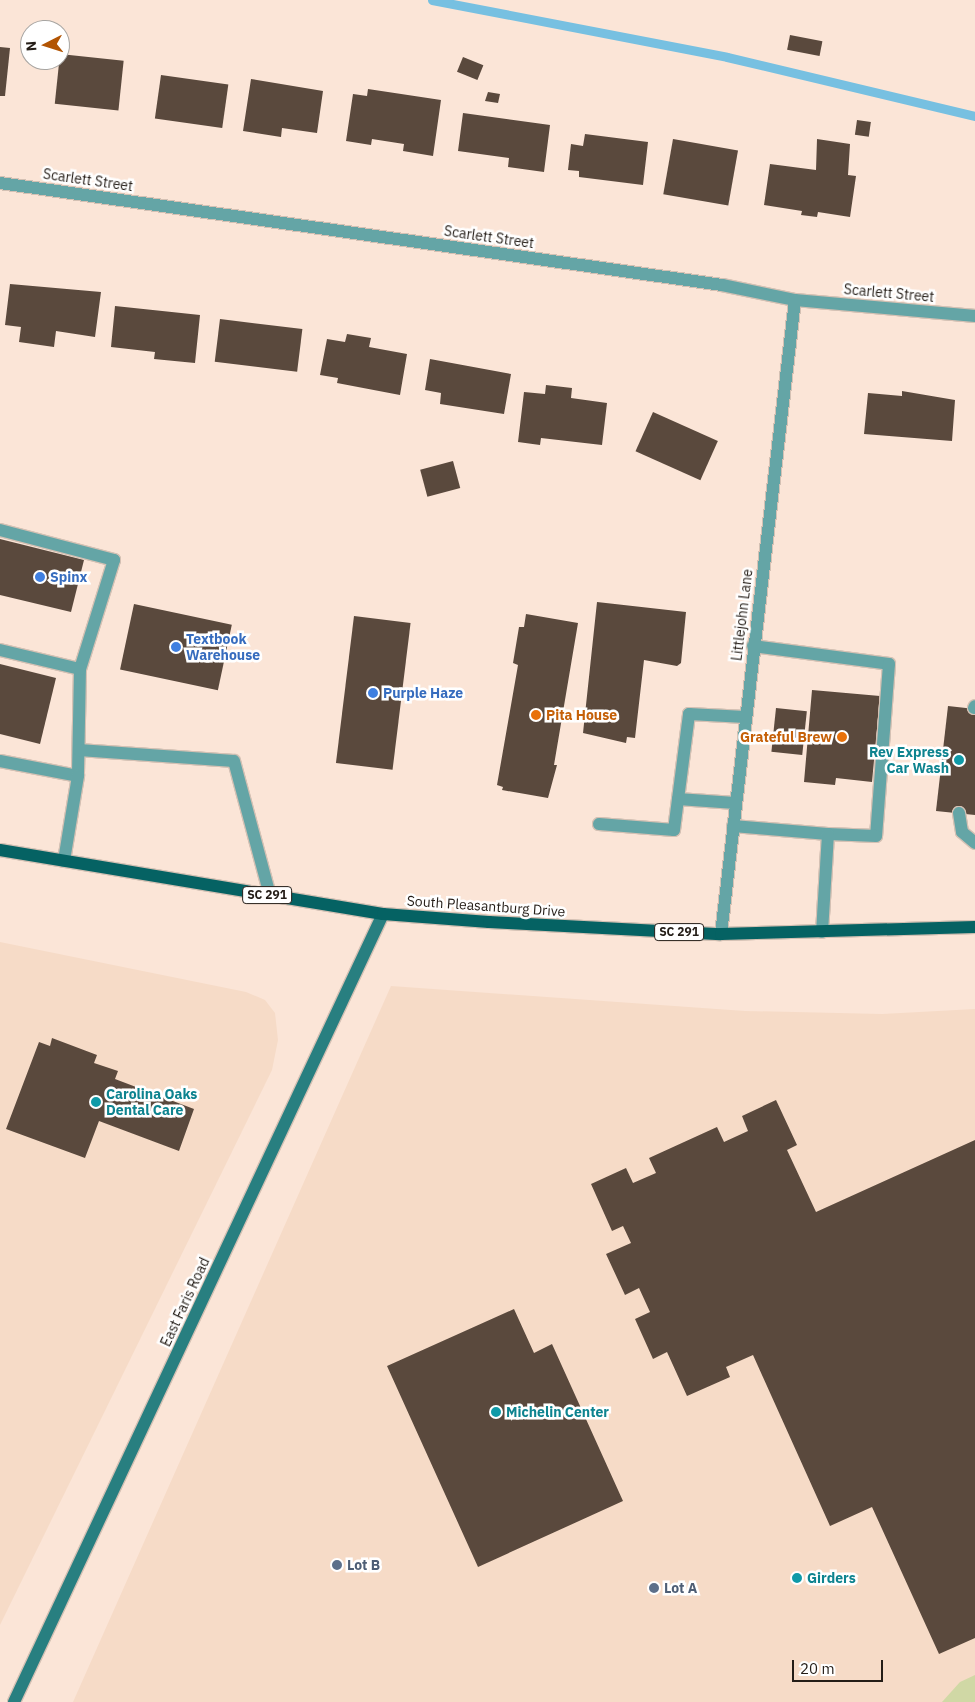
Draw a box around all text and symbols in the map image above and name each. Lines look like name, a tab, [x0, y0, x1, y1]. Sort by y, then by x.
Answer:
north arrow	[20, 20, 70, 70]
text: N	[22, 40, 40, 52]
street label: Scarlett Street	[42, 165, 134, 195]
street label: Scarlett Street	[443, 222, 535, 252]
street label: Scarlett Street	[843, 281, 935, 305]
street label: Littlejohn Lane	[728, 568, 756, 662]
place label: Spinx	[50, 569, 87, 585]
marker: Spinx	[34, 571, 46, 583]
place label: Textbook Warehouse	[186, 631, 260, 664]
marker: Textbook Warehouse	[170, 641, 182, 653]
place label: Purple Haze	[383, 685, 463, 701]
marker: Purple Haze	[367, 687, 379, 699]
place label: Pita House	[546, 707, 617, 723]
marker: Pita House	[530, 709, 542, 721]
place label: Grateful Brew	[740, 729, 832, 745]
marker: Grateful Brew	[836, 731, 848, 743]
place label: Rev Express Car Wash	[869, 744, 949, 776]
marker: Rev Express Car Wash	[953, 754, 965, 766]
road number: SC 291	[242, 886, 292, 904]
street label: South Pleasantburg Drive	[406, 892, 566, 920]
road number: SC 291	[654, 922, 704, 942]
place label: Carolina Oaks Dental Care	[106, 1086, 197, 1118]
marker: Carolina Oaks Dental Care	[90, 1096, 102, 1108]
street label: East Faris Road	[157, 1255, 213, 1349]
place label: Michelin Center	[506, 1404, 609, 1420]
marker: Michelin Center	[490, 1406, 502, 1418]
place label: Lot B	[347, 1557, 380, 1573]
marker: Lot B	[331, 1559, 343, 1571]
place label: Girders	[807, 1570, 856, 1586]
marker: Girders	[791, 1572, 803, 1584]
place label: Lot A	[664, 1580, 697, 1596]
marker: Lot A	[648, 1582, 660, 1594]
scale bar	[795, 1650, 886, 1682]
text: 20 m	[800, 1659, 835, 1678]

